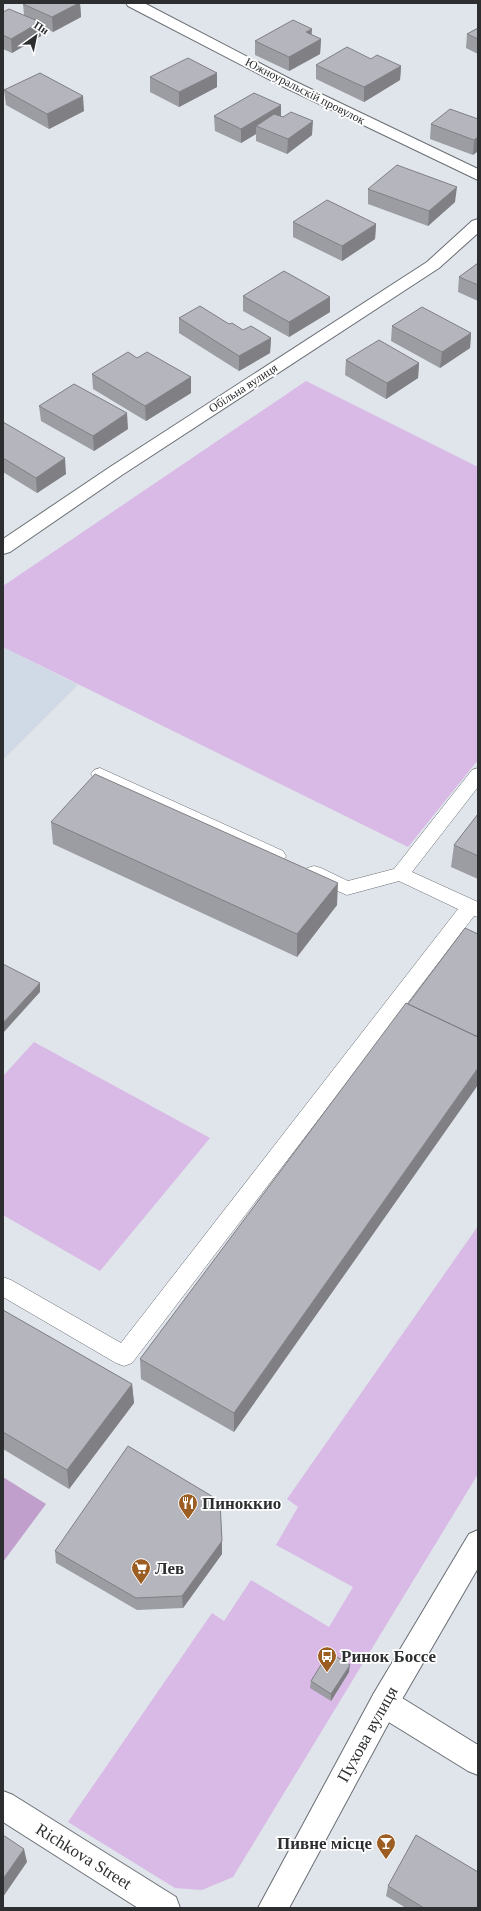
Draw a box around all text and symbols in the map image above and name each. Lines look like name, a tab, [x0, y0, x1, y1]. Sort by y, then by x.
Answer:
north arrow	[16, 16, 56, 56]
text: Пн	[32, 19, 52, 37]
street label: Южноуральскій провулок	[243, 55, 367, 127]
street label: Обільна вулиця	[206, 360, 281, 415]
restaurant icon: Пиноккио	[177, 1492, 199, 1520]
place label: Пиноккио	[202, 1494, 281, 1513]
supermarket icon: Лев	[130, 1557, 152, 1585]
place label: Лев	[155, 1559, 184, 1578]
bus stop icon: Ринок Боссе	[316, 1645, 338, 1673]
place label: Ринок Боссе	[341, 1647, 437, 1666]
street label: Пухова вулиця	[333, 1683, 402, 1785]
street label: Richkova Street	[32, 1819, 135, 1894]
bar icon: Пивне місце	[375, 1832, 397, 1860]
place label: Пивне місце	[277, 1834, 372, 1853]

